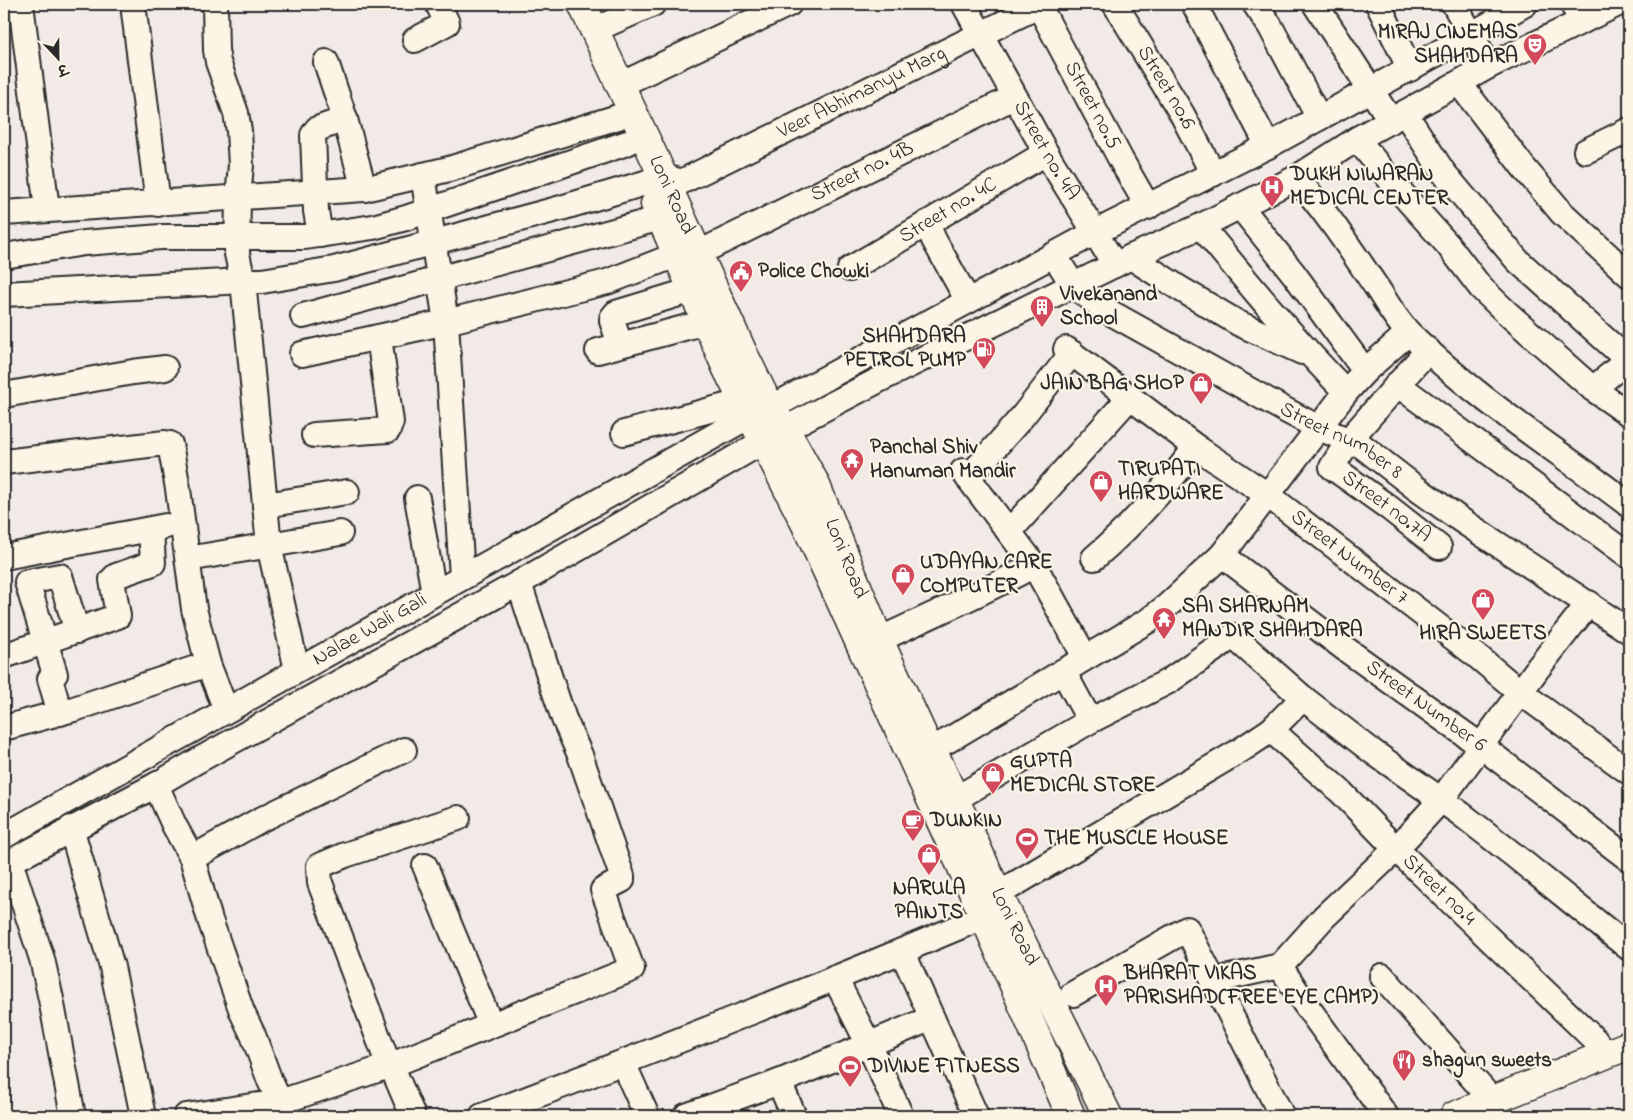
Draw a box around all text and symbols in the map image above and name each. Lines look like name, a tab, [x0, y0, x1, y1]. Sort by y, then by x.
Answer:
place label: MIRAJ CINEMAS SHAHDARA	[1378, 18, 1519, 72]
north arrow	[32, 32, 82, 82]
theatre icon: MIRAJ CINEMAS SHAHDARA	[1522, 32, 1548, 66]
street label: Veer Abhimanyu Marg	[772, 39, 952, 148]
street label: Street no.6	[1129, 40, 1203, 135]
text: उ	[53, 56, 72, 81]
street label: Street no.5	[1056, 56, 1128, 155]
street label: Street no. 4A	[1005, 95, 1087, 206]
street label: Street no. 4B	[806, 134, 919, 210]
street label: Loni Road	[640, 151, 702, 240]
place label: DUKH NIWARAN MEDICAL CENTER	[1289, 160, 1448, 214]
street label: Street no. 4C	[893, 170, 1003, 252]
hospital icon: DUKH NIWARAN MEDICAL CENTER	[1259, 174, 1285, 208]
place label: Police Chowki	[758, 257, 869, 287]
public building icon: Police Chowki	[728, 259, 754, 293]
place label: Vivekanand School	[1059, 280, 1157, 334]
building icon: Vivekanand School	[1029, 294, 1055, 328]
place label: SHAHDARA PETROL PUMP	[844, 322, 966, 376]
fuel station icon: SHAHDARA PETROL PUMP	[971, 336, 997, 370]
place label: JAIN BAG SHOP	[1041, 369, 1184, 399]
shop icon: JAIN BAG SHOP	[1188, 371, 1214, 405]
street label: Street number 8	[1274, 395, 1409, 487]
place label: Panchal Shiv Hanuman Mandir	[870, 433, 1016, 487]
temple icon: Panchal Shiv Hanuman Mandir	[839, 447, 865, 481]
place label: TIRUPATI HARDWARE	[1118, 455, 1224, 509]
street label: Street no.7A	[1335, 463, 1438, 550]
shop icon: TIRUPATI HARDWARE	[1088, 469, 1114, 503]
street label: Street Number 7	[1284, 503, 1415, 613]
street label: Loni Road	[816, 514, 876, 603]
place label: UDAYAN CARE COMPUTER	[920, 548, 1053, 602]
shop icon: UDAYAN CARE COMPUTER	[890, 562, 916, 596]
street label: Nalae Wali Gali	[307, 586, 433, 674]
shop icon: HIRA SWEETS	[1470, 587, 1496, 621]
place label: SAI SHARNAM MANDIR SHAHDARA	[1182, 592, 1363, 646]
temple icon: SAI SHARNAM MANDIR SHAHDARA	[1151, 606, 1177, 640]
place label: HIRA SWEETS	[1419, 619, 1547, 649]
street label: Street Number 6	[1359, 653, 1492, 760]
place label: GUPTA MEDICAL STORE	[1010, 747, 1156, 801]
shop icon: GUPTA MEDICAL STORE	[980, 761, 1006, 795]
place label: DUNKIN	[929, 806, 1002, 836]
cafe icon: DUNKIN	[900, 808, 926, 842]
place label: THE MUSCLE HOUSE	[1044, 824, 1229, 854]
sports icon: THE MUSCLE HOUSE	[1014, 826, 1040, 860]
shop icon: NARULA PAINTS	[916, 842, 942, 876]
street label: Street no.4	[1395, 847, 1483, 933]
place label: NARULA PAINTS	[893, 874, 965, 928]
street label: Loni Road	[982, 883, 1046, 971]
place label: BHARAT VIKAS PARISHAD(FREE EYE CAMP)	[1123, 959, 1379, 1013]
hospital icon: BHARAT VIKAS PARISHAD(FREE EYE CAMP)	[1093, 973, 1119, 1007]
place label: shagun sweets	[1422, 1046, 1552, 1078]
restaurant icon: shagun sweets	[1391, 1048, 1417, 1082]
place label: DIVINE FITNESS	[867, 1052, 1020, 1082]
sports icon: DIVINE FITNESS	[837, 1054, 863, 1088]

